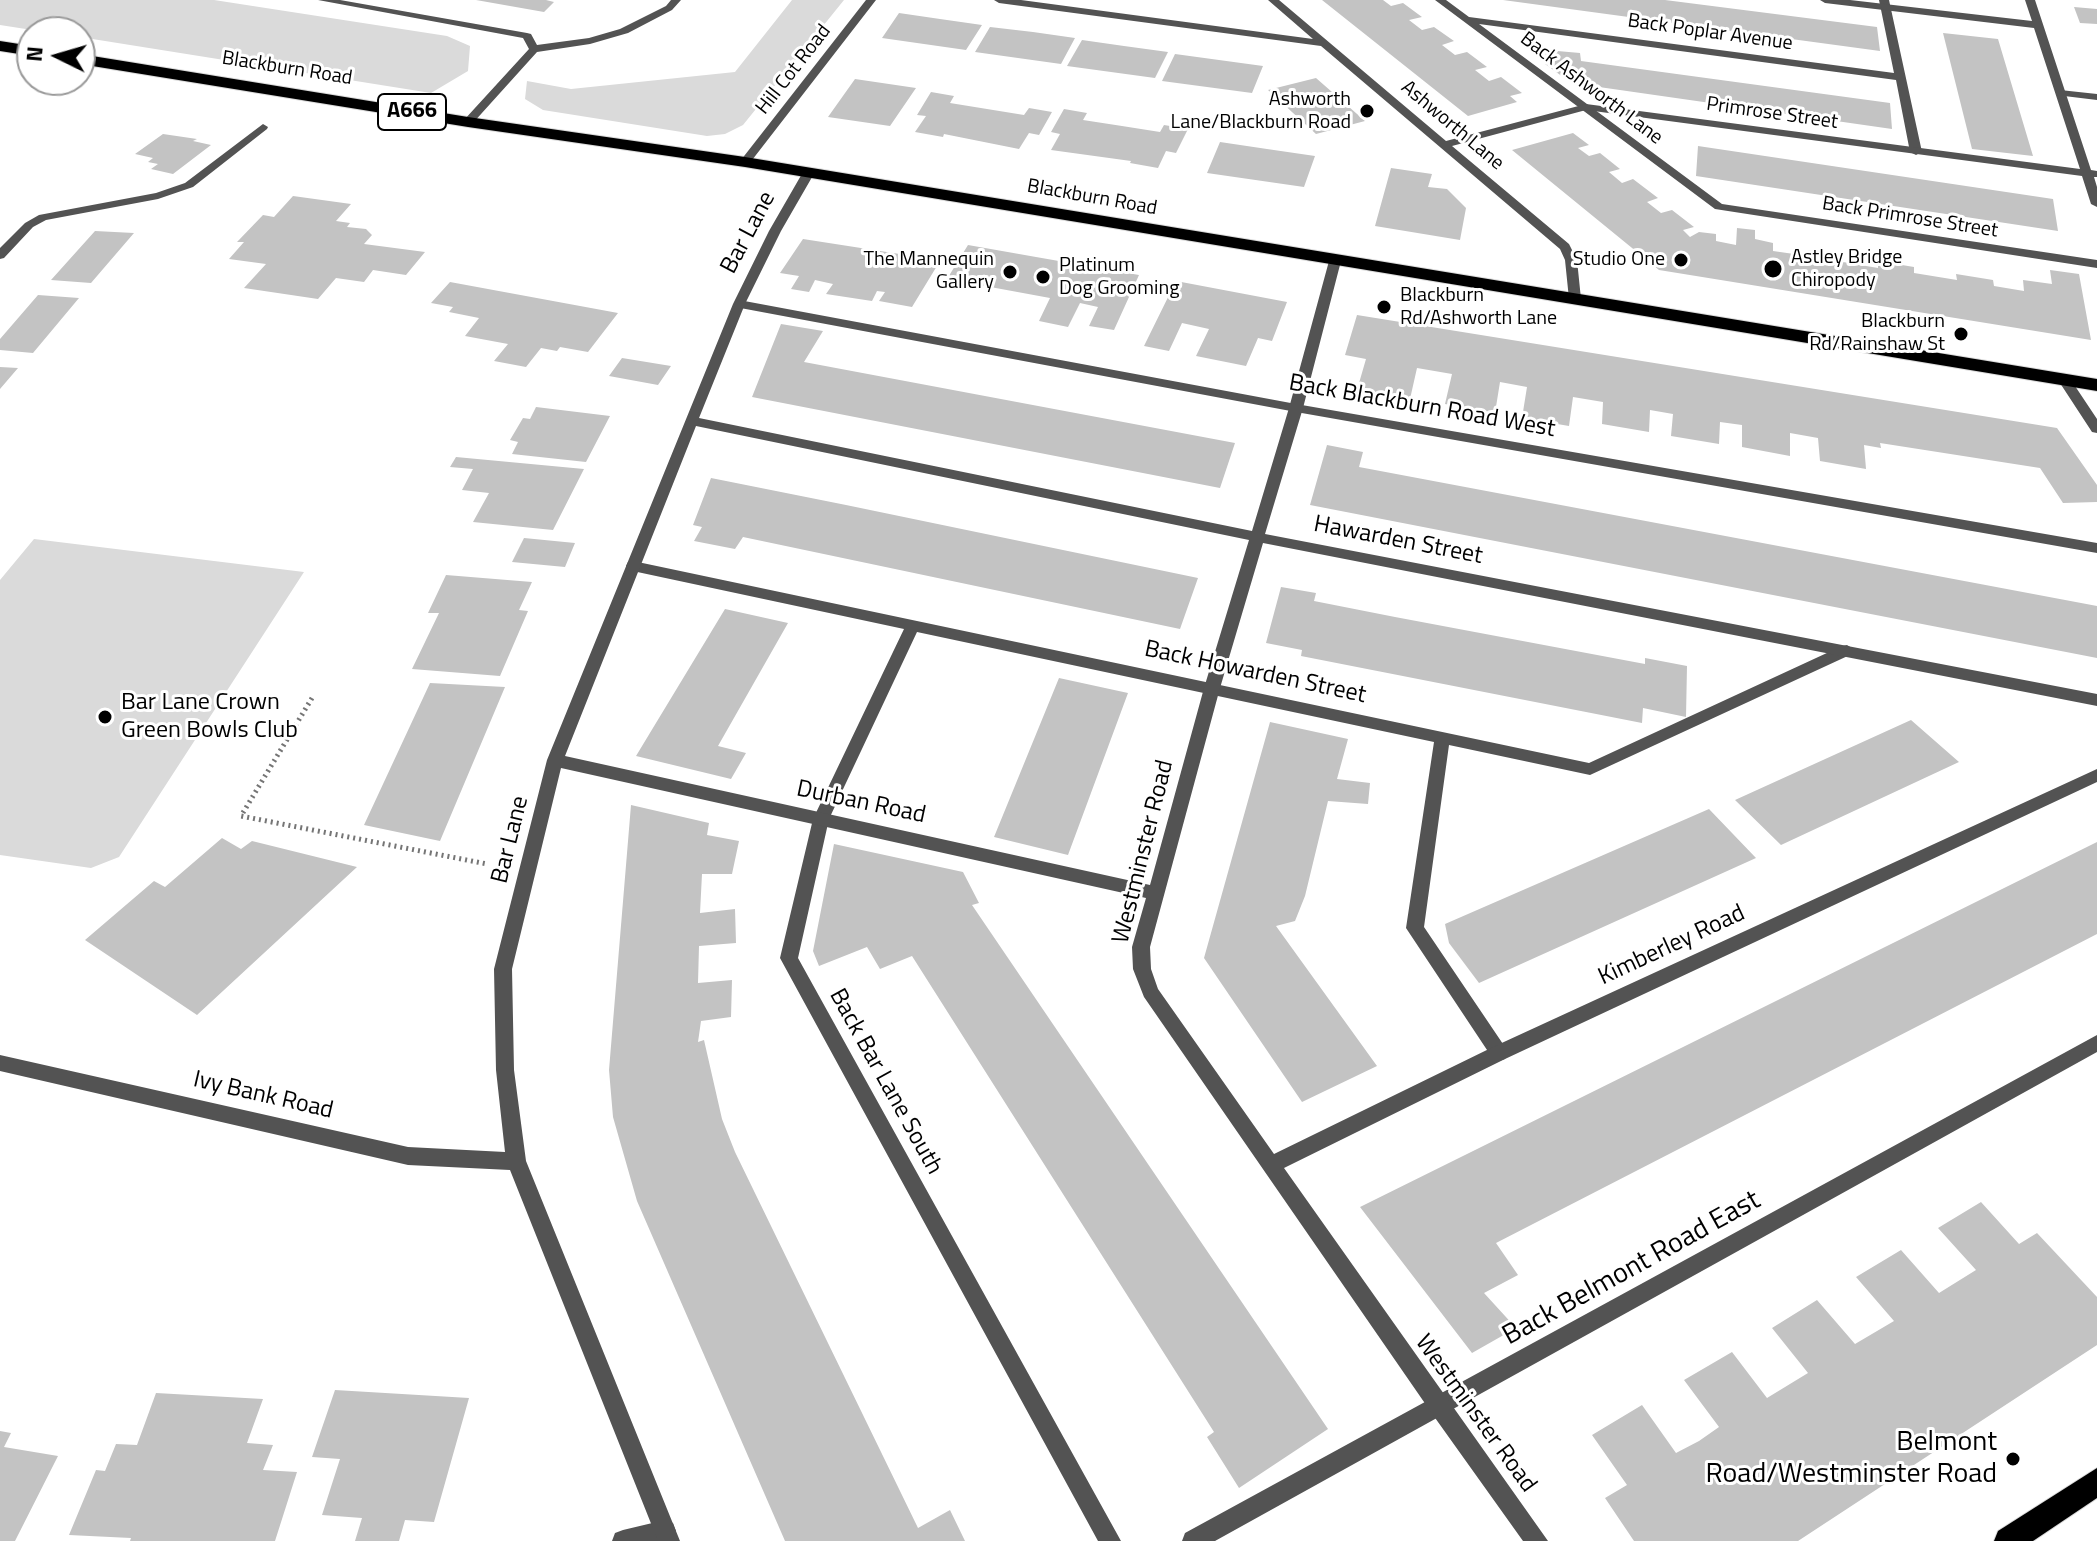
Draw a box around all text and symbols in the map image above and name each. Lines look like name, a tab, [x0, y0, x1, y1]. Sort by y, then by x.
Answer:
street label: Back Poplar Avenue	[1626, 10, 1794, 56]
north arrow	[16, 16, 96, 96]
street label: Hill Cot Road	[751, 20, 837, 120]
street label: Back Ashworth Lane	[1515, 28, 1667, 150]
text: N	[16, 45, 52, 63]
street label: Blackburn Road	[220, 47, 354, 91]
street label: Ashworth Lane	[1396, 76, 1508, 176]
place label: Ashworth Lane/Blackburn Road	[1171, 88, 1351, 135]
street label: Primrose Street	[1705, 93, 1839, 135]
road number: A666	[378, 94, 446, 130]
marker: Ashworth Lane/Blackburn Road	[1358, 102, 1376, 120]
street label: Blackburn Road	[1025, 175, 1159, 221]
street label: Bar Lane	[715, 187, 783, 279]
street label: Back Primrose Street	[1820, 192, 2000, 244]
place label: Astley Bridge Chiropody	[1791, 246, 1902, 293]
place label: The Mannequin Gallery	[864, 248, 994, 295]
place label: Studio One	[1573, 248, 1665, 272]
marker: Studio One	[1672, 251, 1690, 269]
place label: Platinum Dog Grooming	[1059, 254, 1179, 301]
marker: Astley Bridge Chiropody	[1762, 258, 1784, 280]
marker: The Mannequin Gallery	[1001, 263, 1019, 281]
marker: Platinum Dog Grooming	[1034, 268, 1052, 286]
place label: Blackburn Rd/Ashworth Lane	[1400, 284, 1557, 331]
marker: Blackburn Rd/Ashworth Lane	[1375, 298, 1393, 316]
place label: Blackburn Rd/Rainshaw St	[1809, 310, 1945, 357]
marker: Blackburn Rd/Rainshaw St	[1952, 325, 1970, 343]
street label: Back Blackburn Road West	[1287, 369, 1557, 445]
street label: Hawarden Street	[1311, 511, 1485, 571]
street label: Back Howarden Street	[1142, 635, 1368, 711]
place label: Bar Lane Crown Green Bowls Club	[121, 689, 298, 745]
marker: Bar Lane Crown Green Bowls Club	[96, 708, 114, 726]
street label: Westminster Road	[1107, 757, 1181, 947]
street label: Durban Road	[794, 775, 928, 831]
street label: Bar Lane	[486, 793, 536, 887]
street label: Kimberley Road	[1594, 899, 1750, 993]
street label: Back Bar Lane South	[822, 984, 948, 1180]
street label: Ivy Bank Road	[190, 1066, 336, 1126]
street label: Back Belmont Road East	[1497, 1184, 1767, 1354]
street label: Westminster Road	[1408, 1330, 1542, 1498]
place label: Belmont Road/Westminster Road	[1706, 1426, 1997, 1492]
marker: Belmont Road/Westminster Road	[2004, 1450, 2022, 1468]

